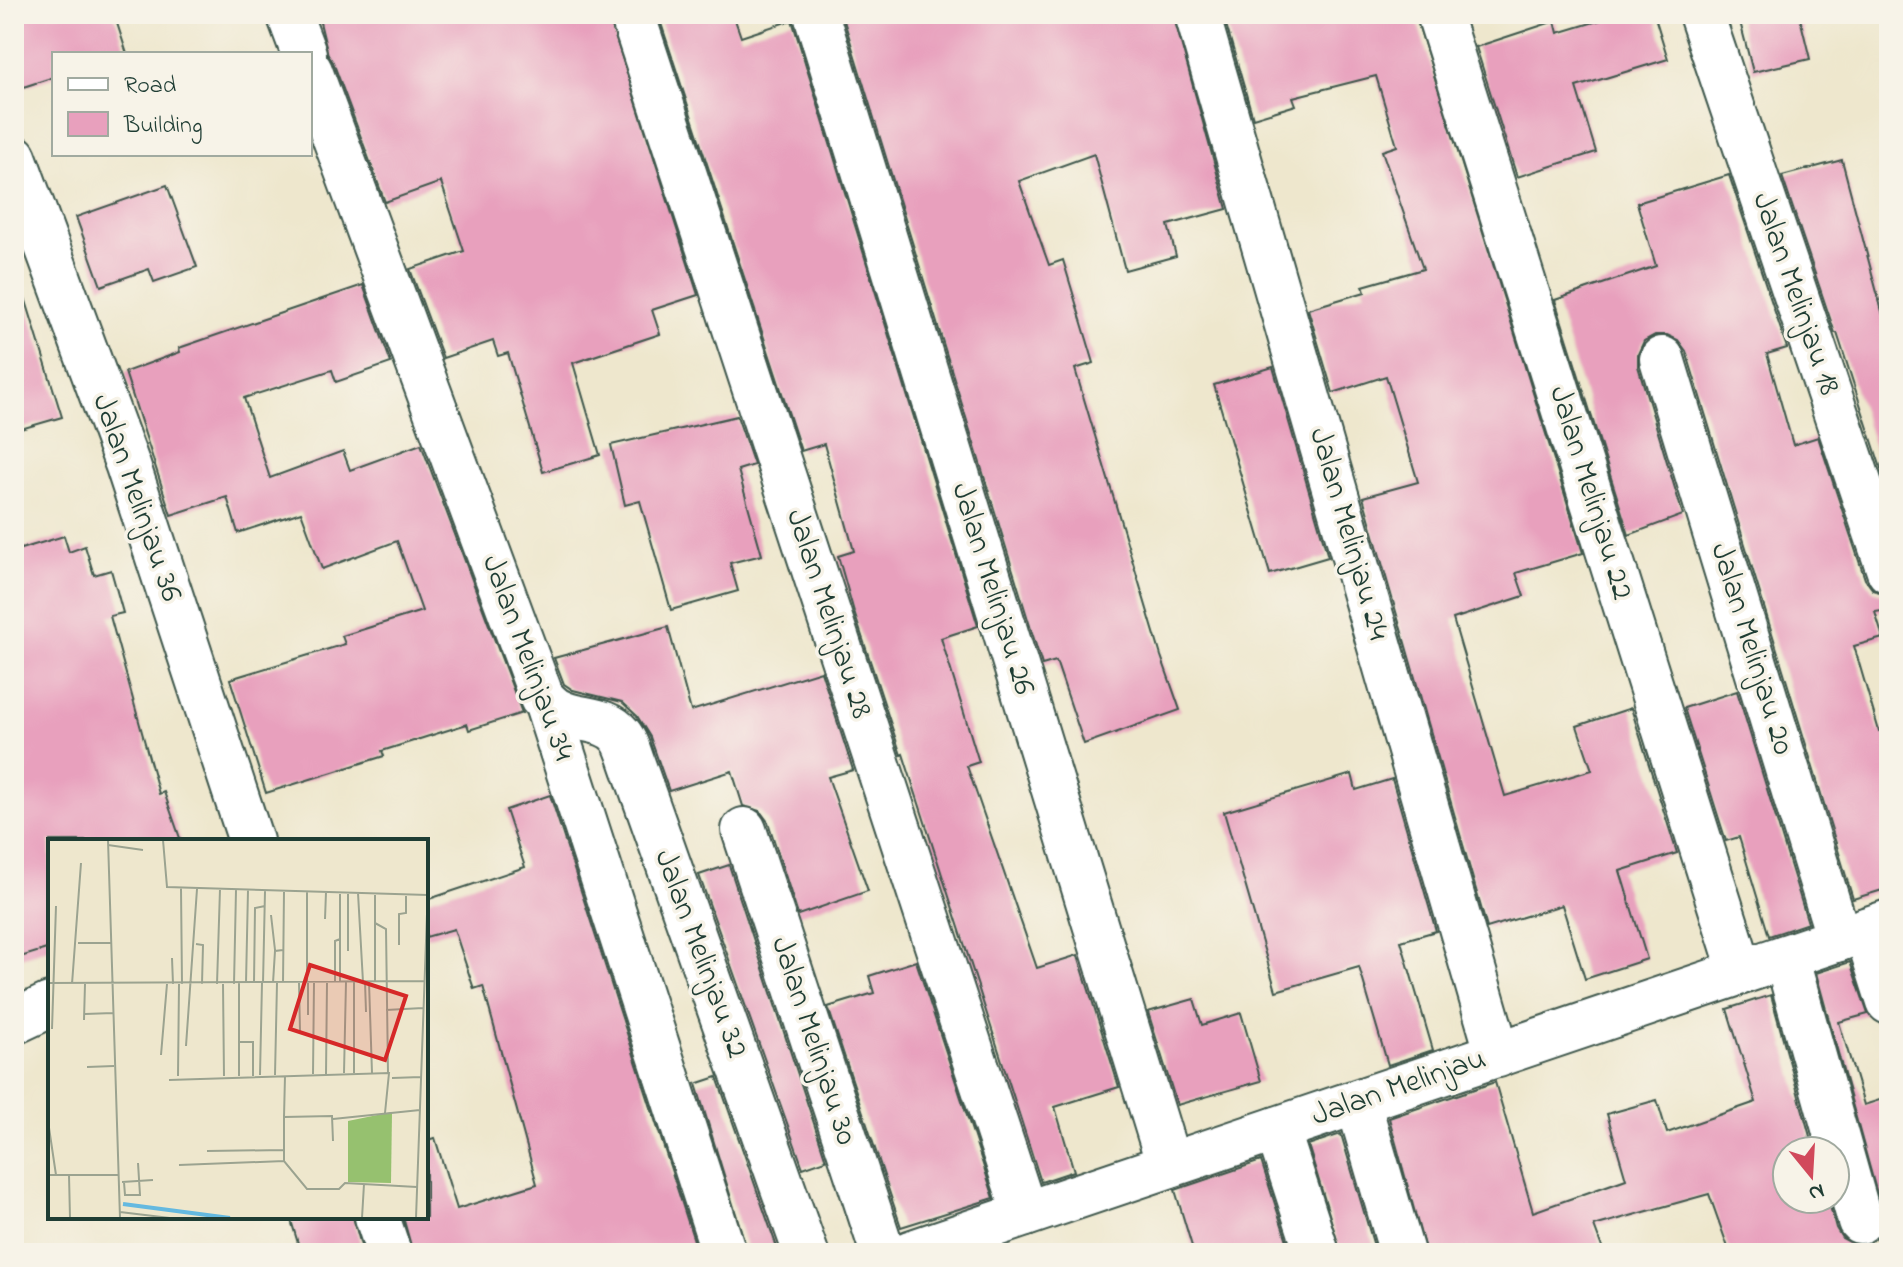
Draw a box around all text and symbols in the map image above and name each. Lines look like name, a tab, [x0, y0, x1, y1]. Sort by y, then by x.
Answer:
legend	[52, 52, 312, 156]
text: Road	[124, 69, 177, 104]
text: Building	[123, 109, 203, 144]
street label: Jalan Melinjau 18	[1738, 186, 1852, 402]
street label: Jalan Melinjau 22	[1535, 380, 1645, 606]
street label: Jalan Melinjau 36	[78, 388, 194, 608]
street label: Jalan Melinjau 24	[1295, 422, 1401, 646]
street label: Jalan Melinjau 26	[937, 477, 1047, 701]
street label: Jalan Melinjau 28	[772, 503, 884, 725]
street label: Jalan Melinjau 20	[1696, 537, 1806, 761]
street label: Jalan Melinjau 34	[468, 548, 586, 768]
inset map	[48, 839, 428, 1219]
street label: Jalan Melinjau 32	[640, 843, 760, 1065]
street label: Jalan Melinjau 30	[757, 931, 869, 1151]
street label: Jalan Melinjau	[1305, 1036, 1493, 1140]
north arrow	[1771, 1135, 1851, 1215]
text: N	[1804, 1174, 1828, 1209]

